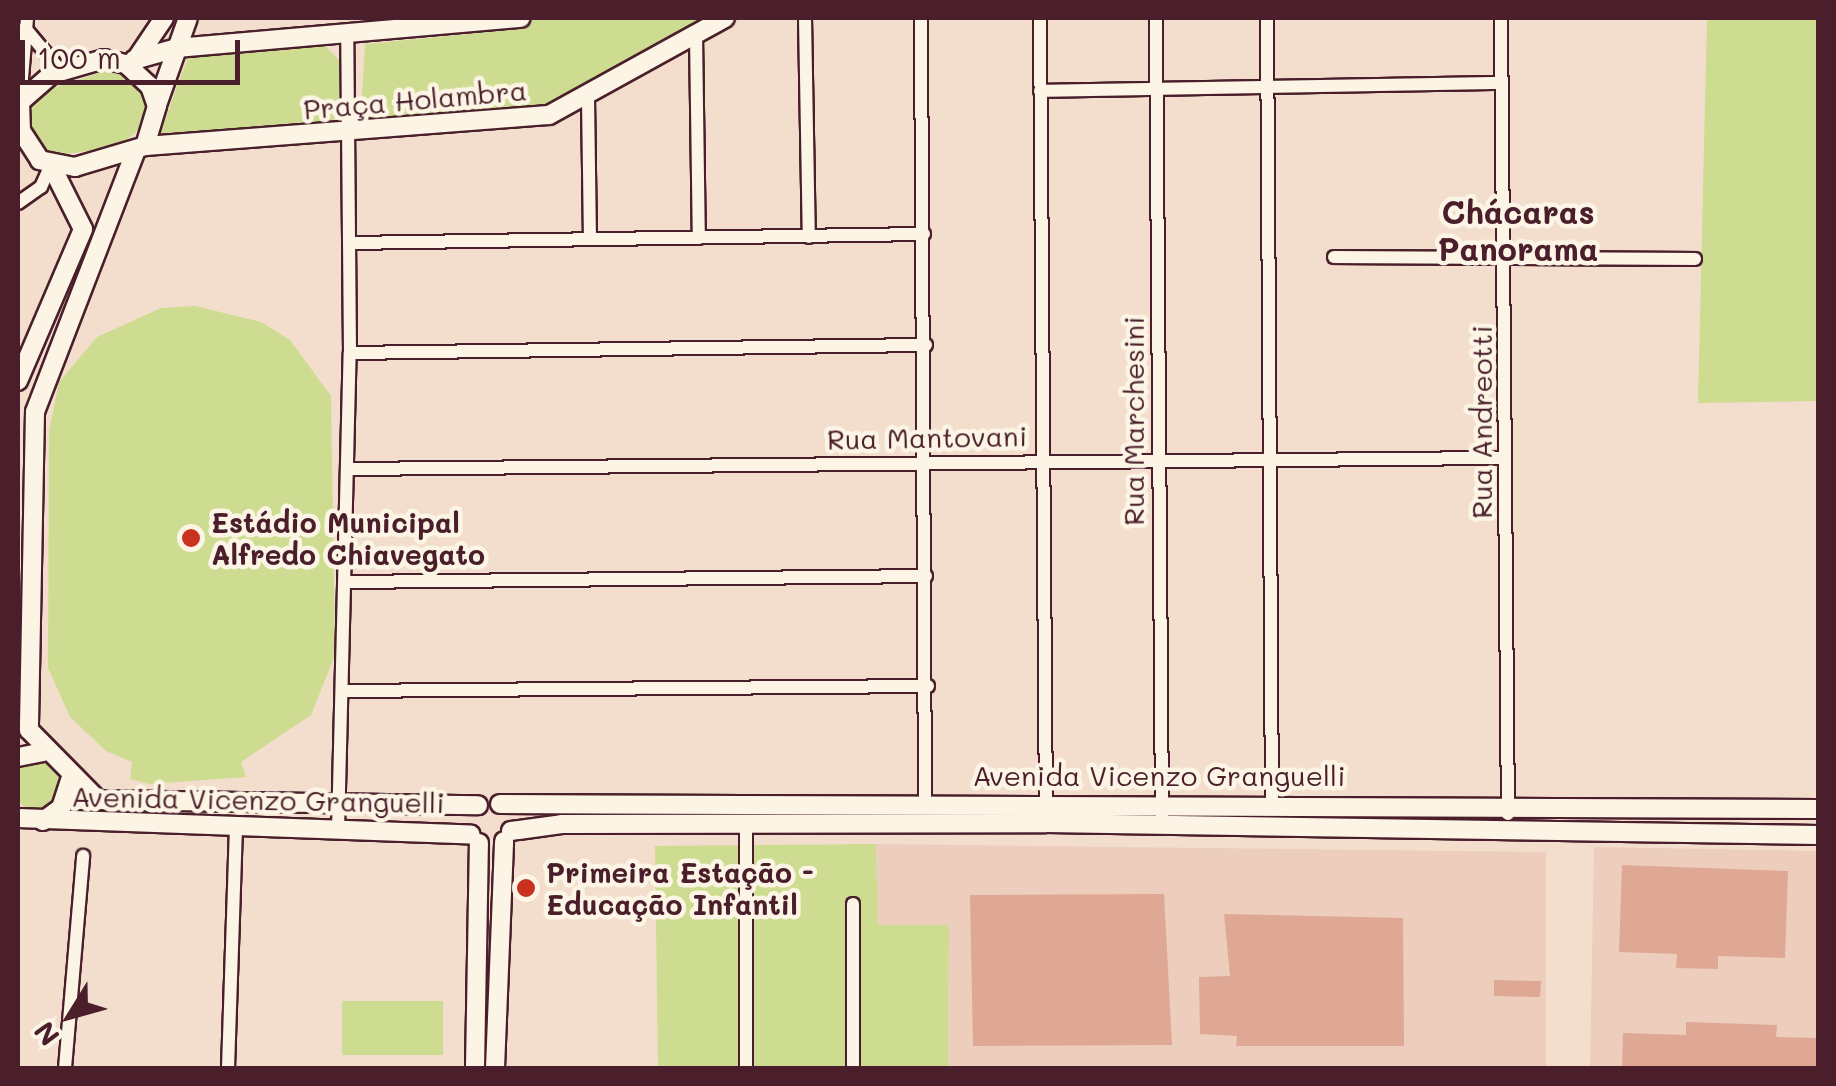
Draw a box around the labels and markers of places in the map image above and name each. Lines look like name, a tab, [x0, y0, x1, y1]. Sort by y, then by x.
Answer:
place label: Estádio Municipal Alfredo Chiavegato	[211, 505, 485, 571]
marker: Estádio Municipal Alfredo Chiavegato	[180, 527, 202, 549]
place label: Primeira Estação - Educação Infantil	[546, 855, 814, 921]
marker: Primeira Estação - Educação Infantil	[515, 877, 537, 899]

